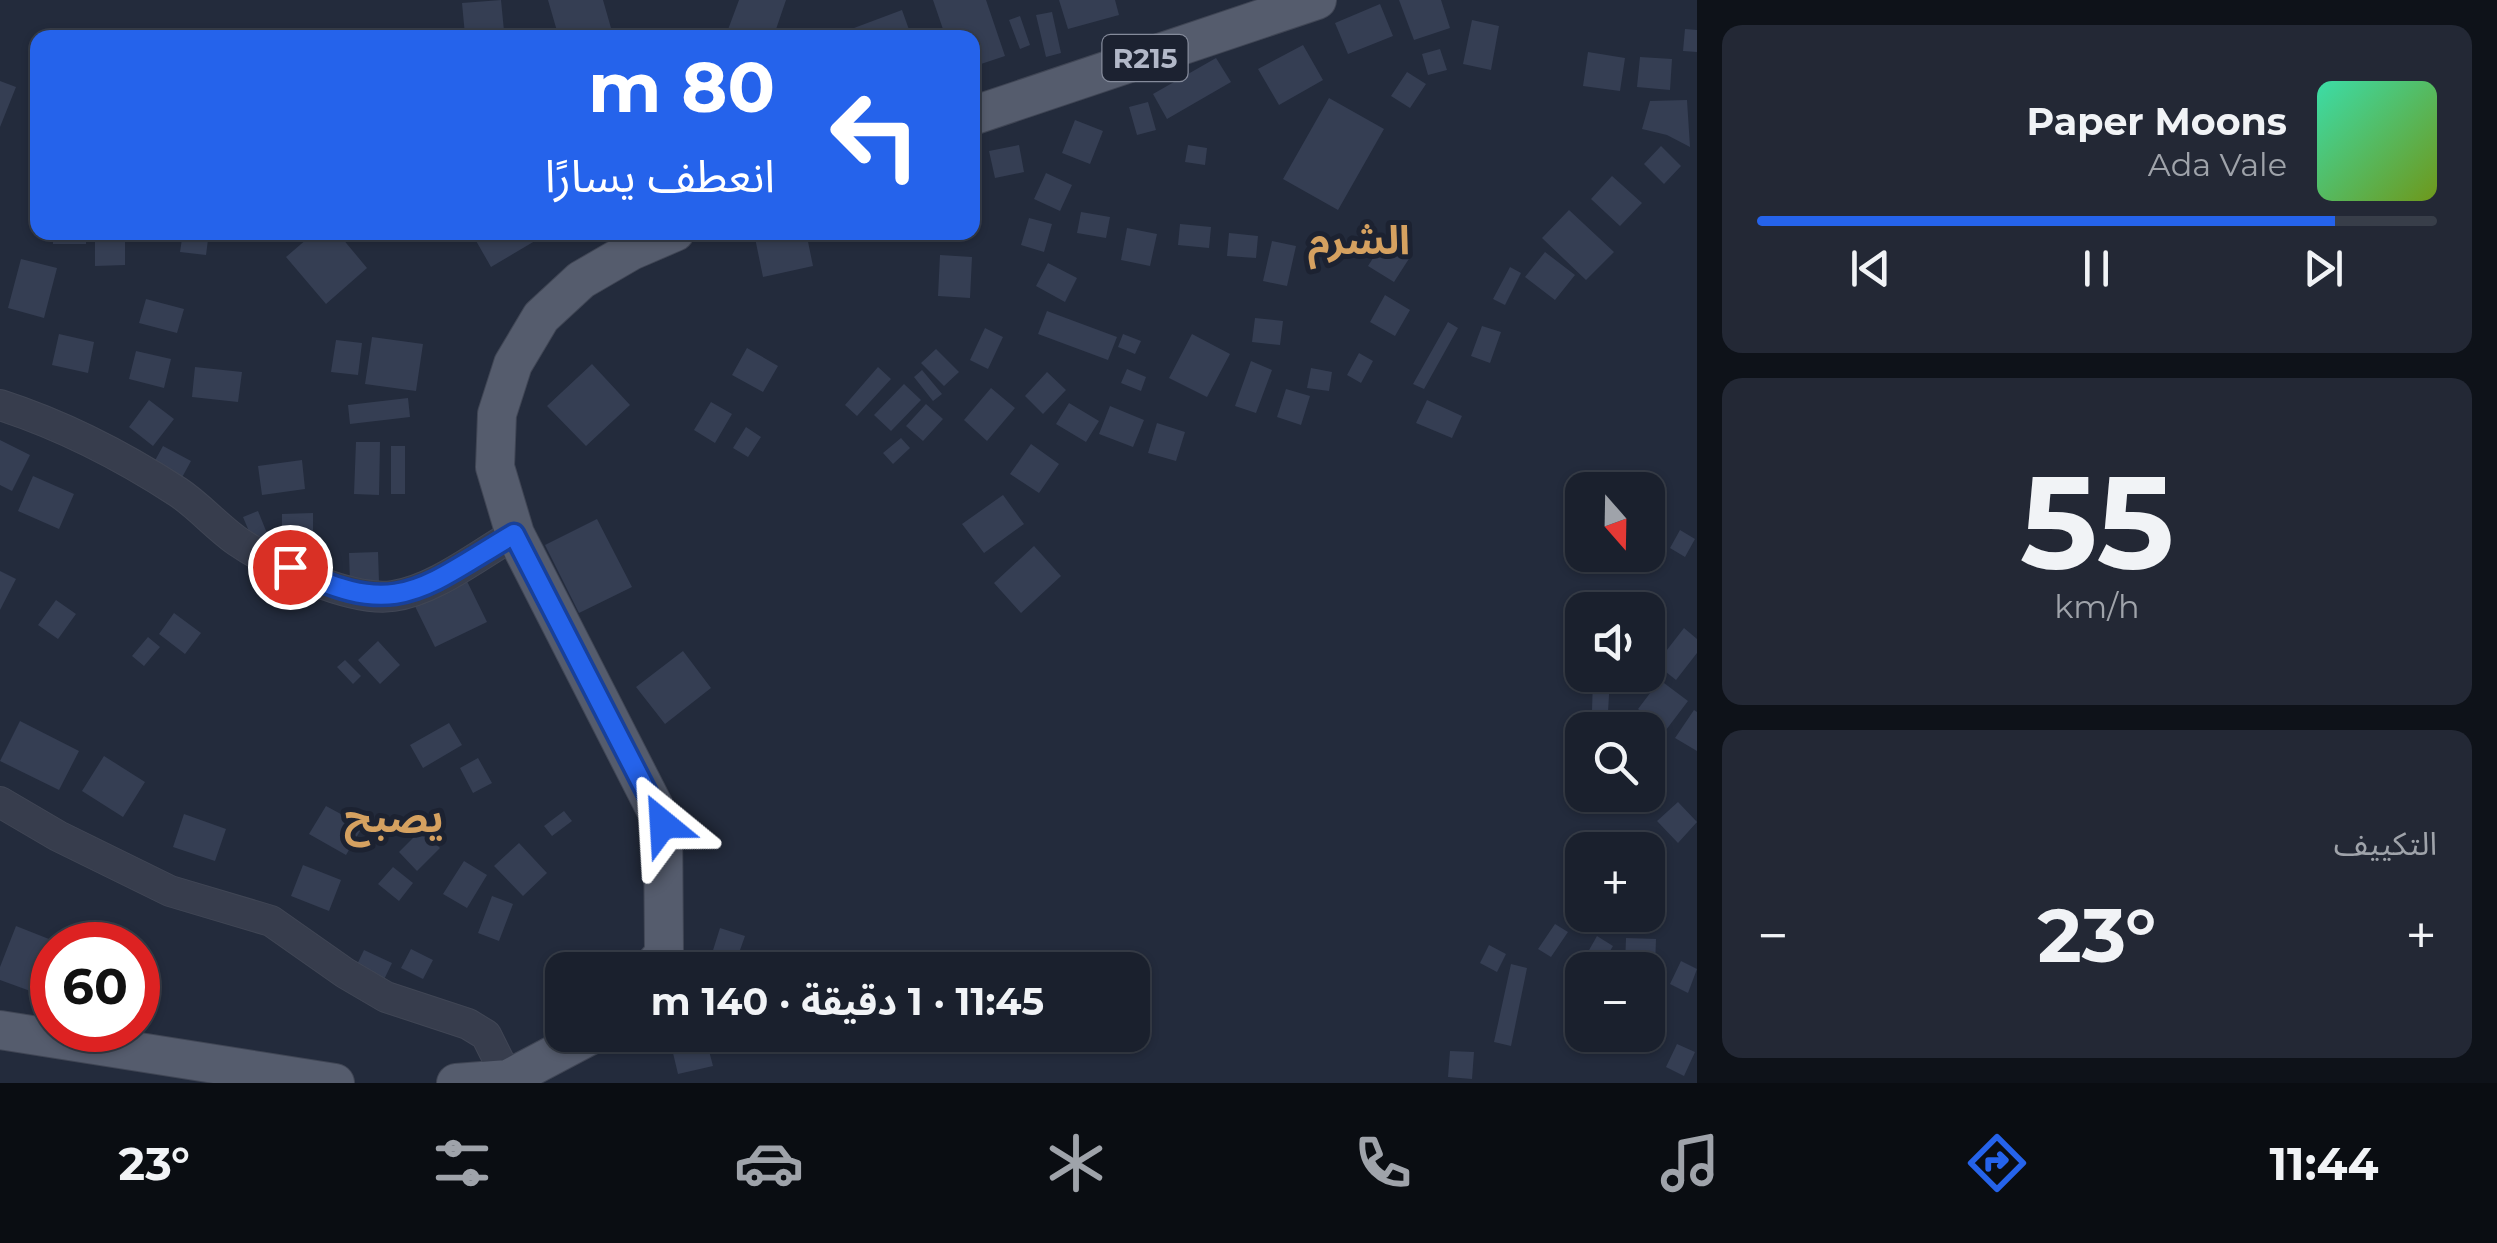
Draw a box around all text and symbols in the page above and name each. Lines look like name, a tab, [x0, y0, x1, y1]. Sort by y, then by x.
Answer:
road number: R215	[1102, 35, 1188, 81]
text: 80 m	[588, 44, 775, 130]
icon: left	[810, 70, 940, 200]
text: Paper Moons	[2026, 98, 2287, 145]
text: Ada Vale	[2148, 145, 2287, 184]
text: انعطف يسارًا	[545, 148, 775, 203]
district label: الشرم	[1308, 215, 1410, 270]
icon: previous	[1843, 241, 1898, 296]
icon: pause	[2069, 241, 2124, 296]
icon: next	[2296, 241, 2351, 296]
text: 55	[2020, 442, 2174, 601]
north arrow	[1565, 472, 1665, 572]
map controls	[1565, 472, 1665, 1052]
pin	[248, 525, 333, 610]
icon: arrive	[263, 540, 318, 595]
text: km/h	[2054, 587, 2140, 626]
button: sound	[1565, 592, 1665, 692]
button: search	[1565, 712, 1665, 812]
position arrow	[611, 772, 715, 876]
district label: يصبح	[344, 793, 444, 848]
text: التكييف	[2334, 824, 2437, 863]
button: +	[1565, 832, 1665, 932]
text: 23°	[2038, 889, 2156, 981]
text: −	[1757, 902, 1789, 969]
text: +	[2405, 902, 2437, 969]
speed limit sign: 60	[30, 922, 160, 1052]
button: −	[1565, 952, 1665, 1052]
text: 11:45 · 1 دقيقة · 140 m	[651, 978, 1044, 1025]
icon: filters	[427, 1128, 497, 1198]
icon: car	[734, 1128, 804, 1198]
icon: climate	[1041, 1128, 1111, 1198]
icon: phone	[1348, 1128, 1418, 1198]
icon: music	[1655, 1128, 1725, 1198]
icon: directions	[1962, 1128, 2032, 1198]
text: 23°	[119, 1136, 190, 1191]
text: 11:44	[2269, 1136, 2378, 1191]

